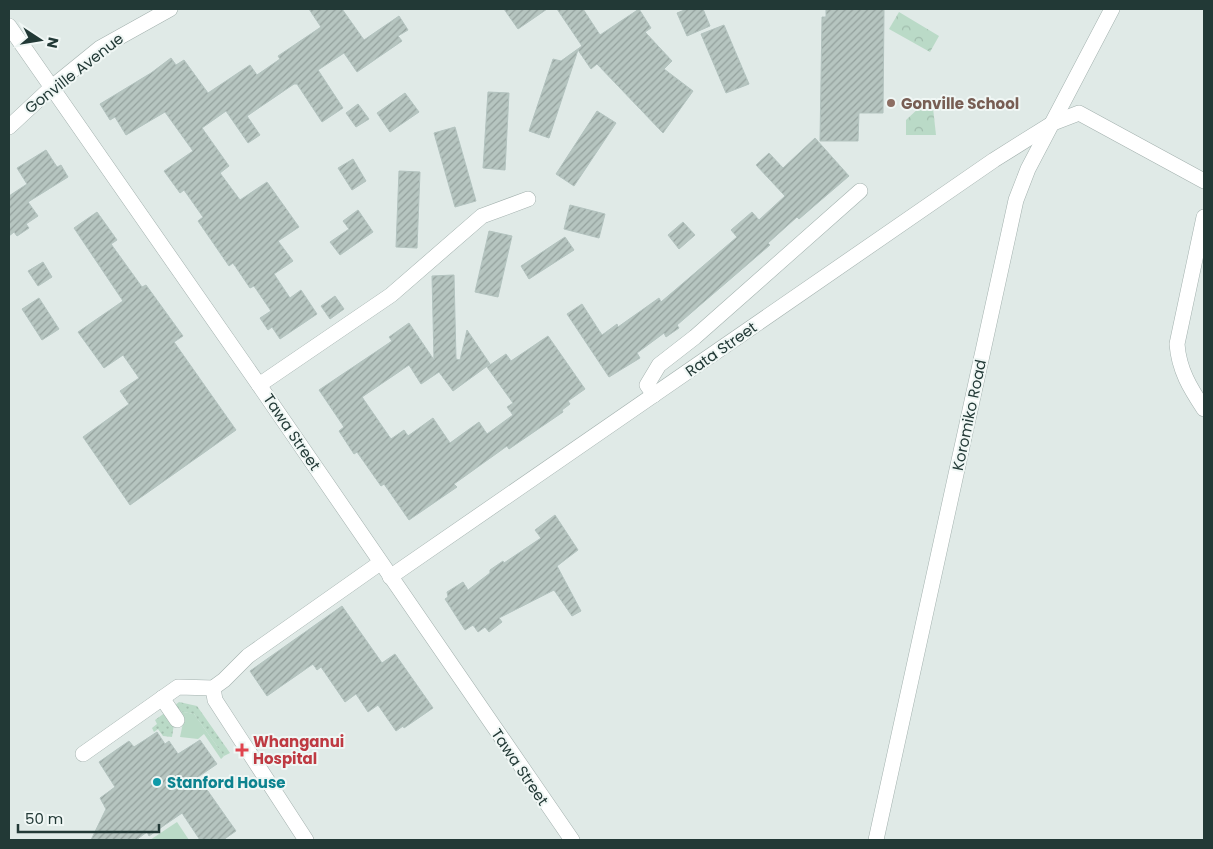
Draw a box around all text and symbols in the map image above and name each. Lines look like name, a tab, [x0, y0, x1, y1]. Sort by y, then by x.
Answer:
north arrow	[15, 15, 65, 65]
street label: Gonville Avenue	[20, 28, 128, 118]
text: N	[42, 35, 64, 50]
place label: Gonville School	[901, 93, 1019, 114]
marker: Gonville School	[885, 97, 897, 109]
street label: Rata Street	[681, 317, 761, 381]
street label: Koromiko Road	[947, 357, 991, 473]
street label: Tawa Street	[259, 389, 325, 475]
street label: Tawa Street	[487, 724, 553, 810]
place label: Whanganui Hospital	[253, 731, 344, 769]
marker: Whanganui Hospital	[235, 743, 249, 757]
place label: Stanford House	[167, 772, 286, 793]
marker: Stanford House	[151, 776, 163, 788]
scale bar	[18, 802, 159, 834]
text: 50 m	[25, 808, 63, 829]

